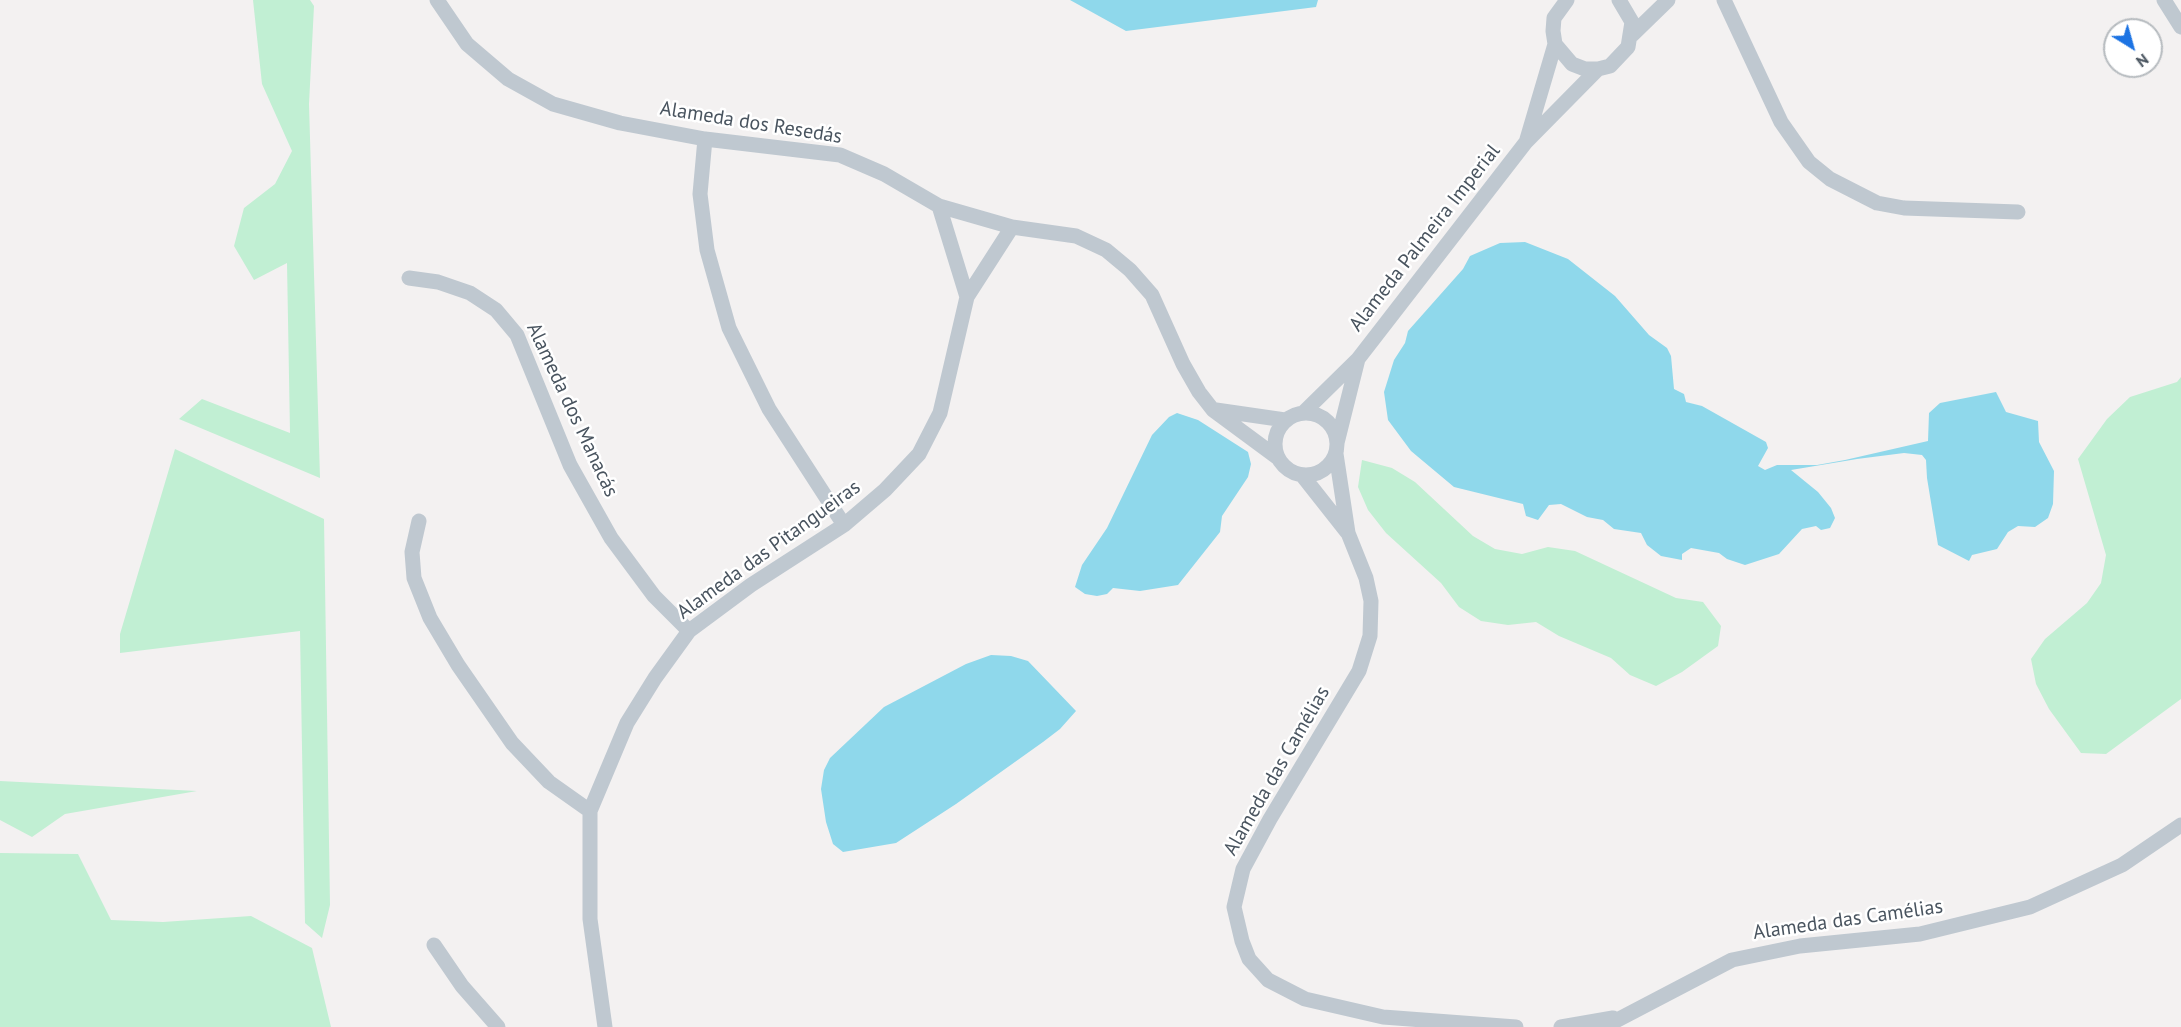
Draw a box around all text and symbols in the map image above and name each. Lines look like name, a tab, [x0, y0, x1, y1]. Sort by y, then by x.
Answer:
north arrow	[2103, 18, 2163, 78]
text: N	[2132, 50, 2153, 72]
street label: Alameda dos Resedás	[658, 97, 844, 149]
street label: Alameda Palmeira Imperial	[1344, 140, 1506, 336]
street label: Alameda dos Manacás	[521, 319, 623, 501]
street label: Alameda das Pitangueiras	[673, 475, 865, 625]
street label: Alameda das Camélias	[1219, 682, 1335, 860]
street label: Alameda das Camélias	[1752, 895, 1944, 945]

